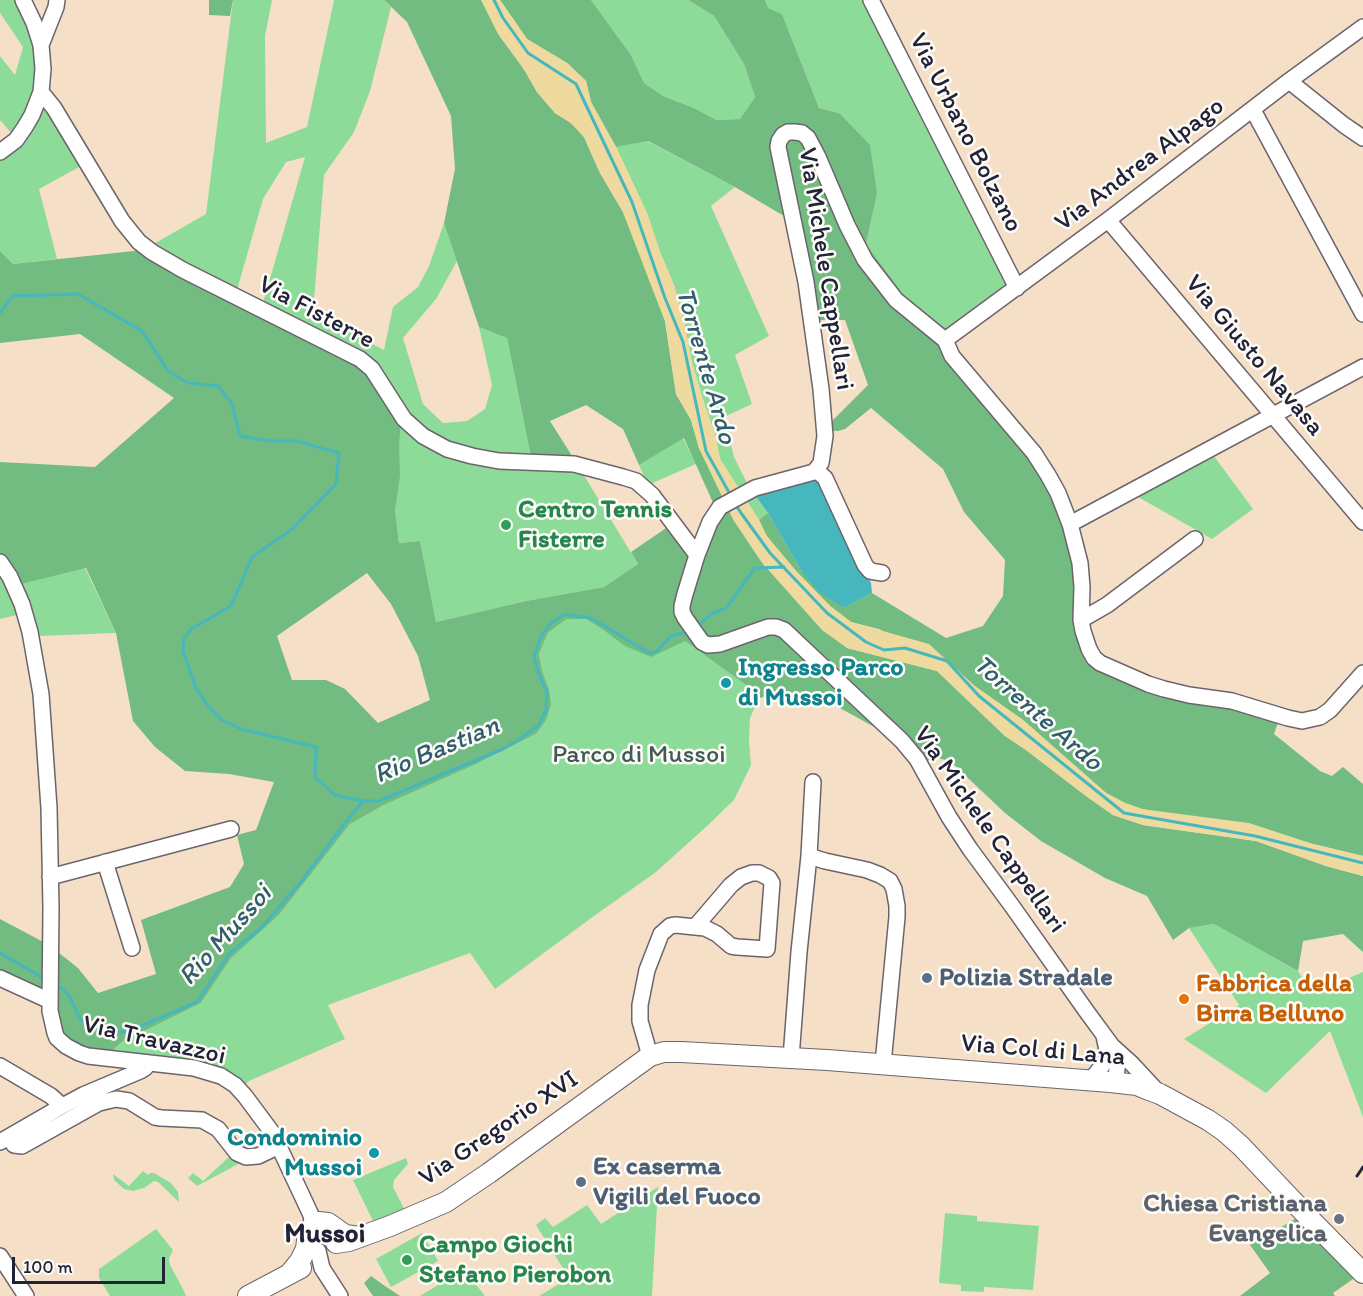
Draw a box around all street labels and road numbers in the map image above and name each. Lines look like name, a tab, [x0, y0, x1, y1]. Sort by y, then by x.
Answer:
street label: Via Urbano Bolzano	[901, 28, 1029, 238]
street label: Via Andrea Alpago	[1049, 91, 1231, 239]
street label: Via Michele Cappellari	[790, 146, 860, 392]
street label: Via Fisterre	[252, 269, 380, 357]
street label: Via Giusto Navasa	[1178, 269, 1330, 443]
street label: Via Michele Cappellari	[906, 721, 1072, 939]
street label: Via Travazzoi	[79, 1009, 229, 1073]
street label: Via Col di Lana	[960, 1028, 1126, 1074]
street label: Via Gregorio XVI	[413, 1064, 585, 1194]

